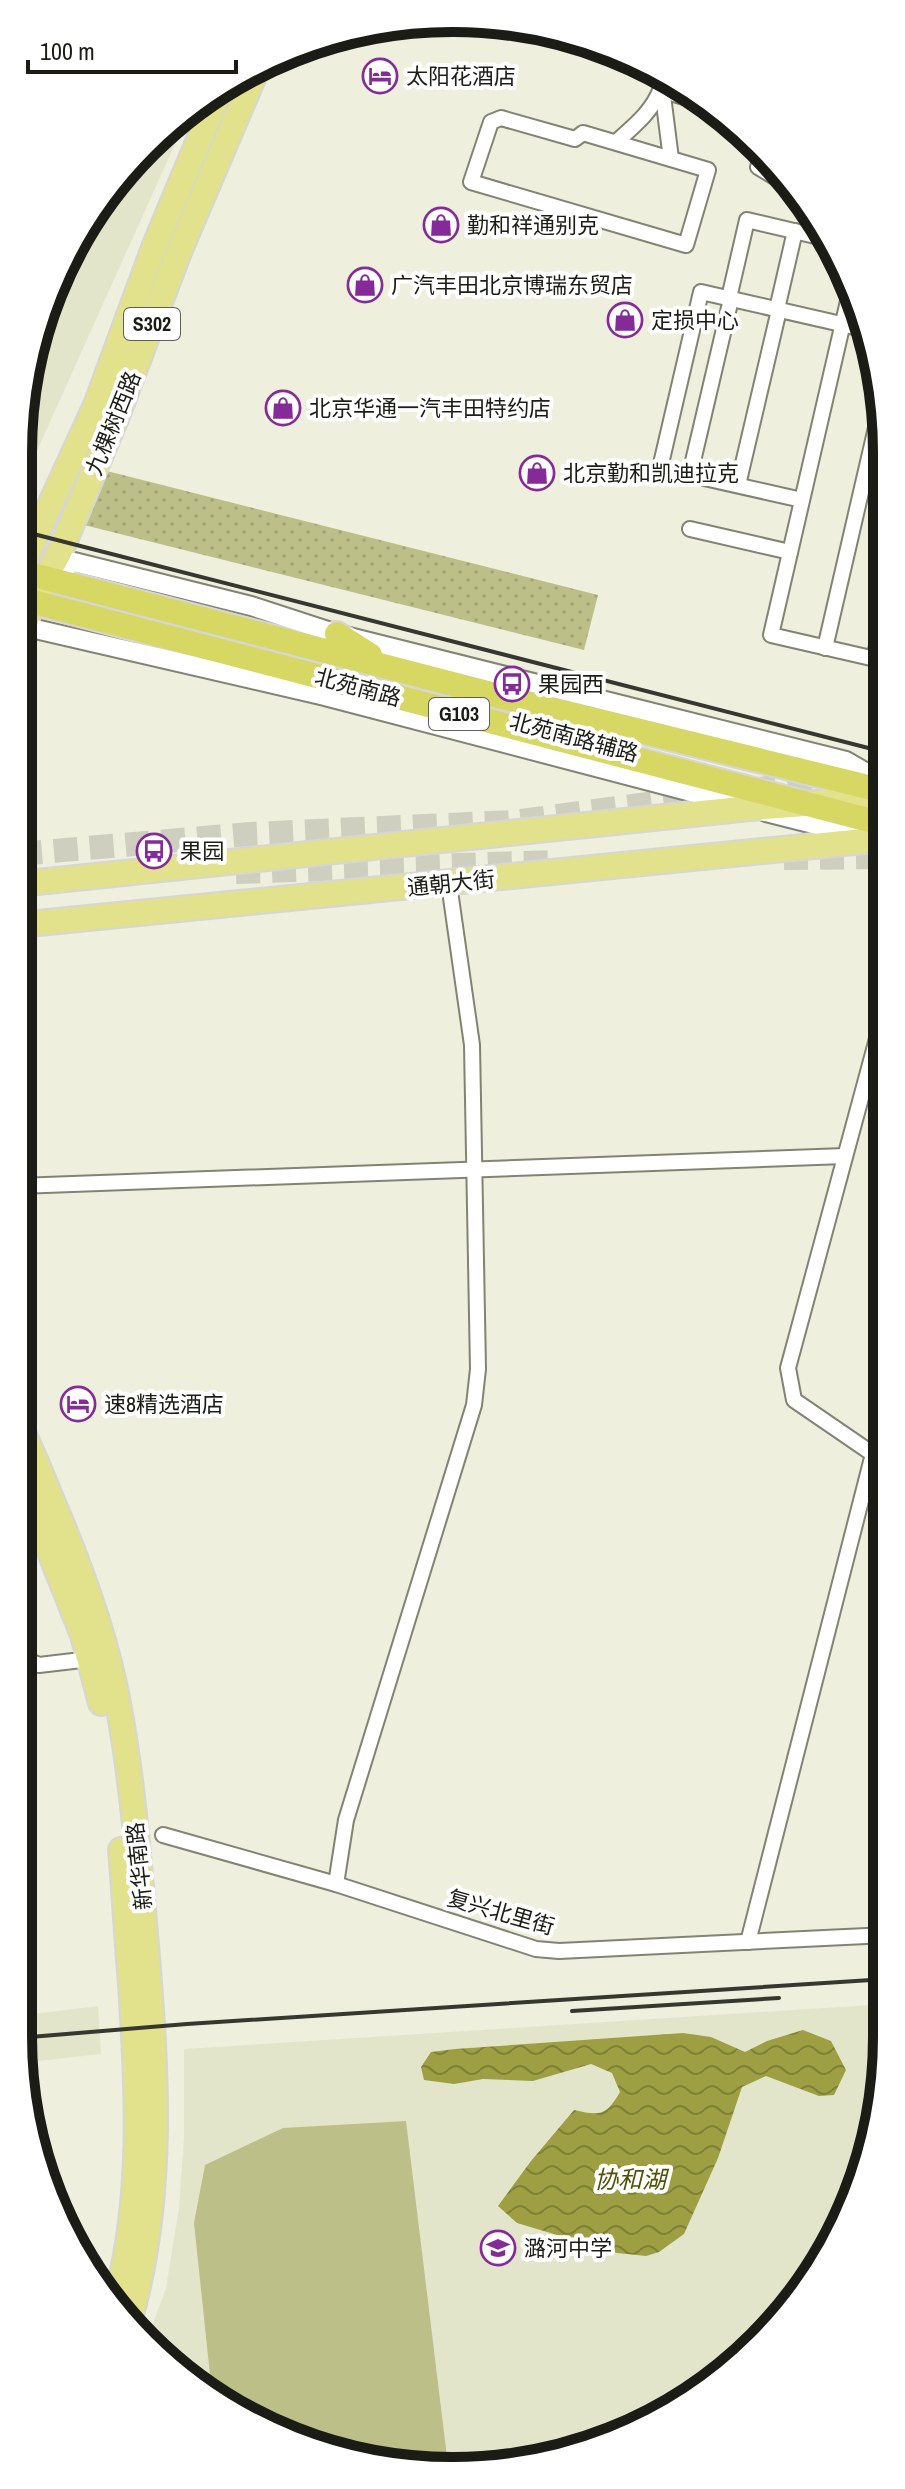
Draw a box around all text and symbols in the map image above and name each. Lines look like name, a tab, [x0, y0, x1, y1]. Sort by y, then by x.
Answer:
scale bar	[28, 24, 236, 74]
text: 100 m	[40, 35, 95, 67]
hotel icon: 太阳花酒店	[361, 57, 399, 95]
place label: 太阳花酒店	[406, 61, 516, 91]
shop icon: 勤和祥通别克	[422, 206, 460, 244]
place label: 勤和祥通别克	[467, 210, 599, 240]
shop icon: 广汽丰田北京博瑞东贸店	[346, 266, 384, 304]
place label: 广汽丰田北京博瑞东贸店	[391, 270, 633, 300]
shop icon: 定损中心	[606, 301, 644, 339]
place label: 定损中心	[651, 305, 739, 335]
road number: S302	[124, 308, 180, 340]
street label: 九棵树西路	[78, 366, 148, 480]
shop icon: 北京华通一汽丰田特约店	[264, 389, 302, 427]
place label: 北京华通一汽丰田特约店	[309, 393, 551, 423]
shop icon: 北京勤和凯迪拉克	[518, 454, 556, 492]
place label: 北京勤和凯迪拉克	[563, 458, 739, 488]
street label: 北苑南路	[312, 661, 404, 713]
bus stop icon: 果园西	[493, 665, 531, 703]
place label: 果园西	[538, 669, 604, 699]
road number: G103	[429, 698, 489, 730]
street label: 北苑南路辅路	[506, 705, 642, 769]
bus stop icon: 果园	[135, 832, 173, 870]
place label: 果园	[180, 836, 224, 866]
street label: 通朝大街	[406, 863, 496, 903]
hotel icon: 速8精选酒店	[59, 1385, 97, 1423]
place label: 速8精选酒店	[104, 1389, 224, 1419]
street label: 新华南路	[119, 1821, 159, 1911]
street label: 复兴北里街	[444, 1882, 558, 1942]
water label: 协和湖	[594, 2163, 670, 2195]
school or university icon: 潞河中学	[479, 2229, 517, 2267]
place label: 潞河中学	[524, 2233, 612, 2263]

